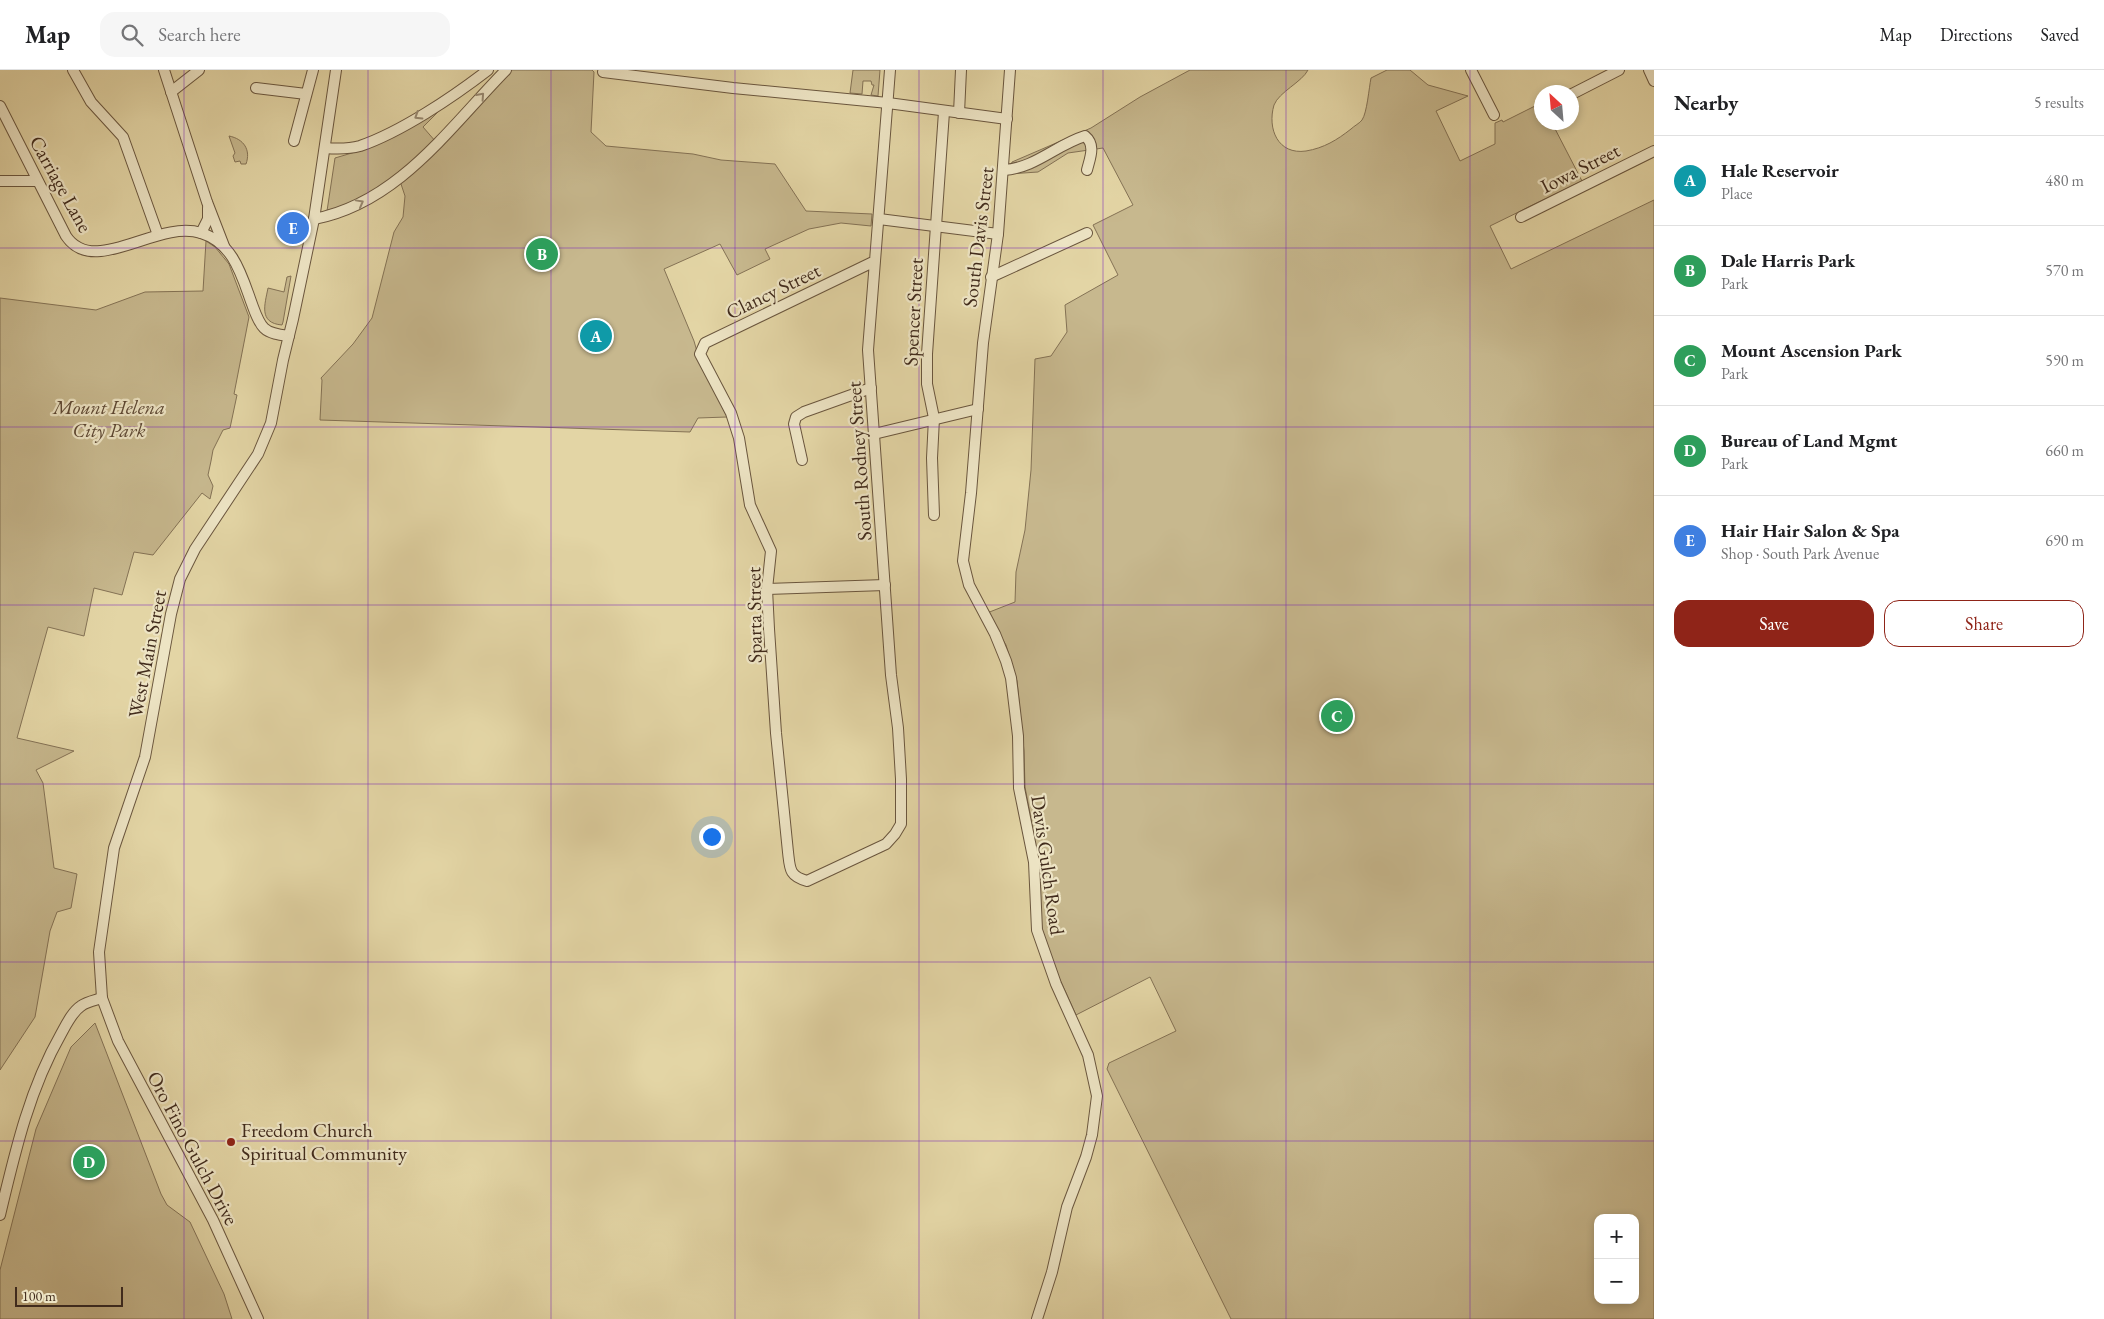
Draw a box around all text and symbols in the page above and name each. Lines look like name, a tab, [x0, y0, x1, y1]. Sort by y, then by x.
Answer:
search box	[100, 12, 450, 57]
text: Map	[25, 19, 70, 50]
icon: search	[118, 21, 146, 49]
text: Search here	[158, 22, 241, 47]
text: Map	[1880, 23, 1912, 46]
text: Directions	[1940, 23, 2012, 46]
text: Saved	[2040, 23, 2079, 46]
north arrow	[1534, 85, 1579, 130]
text: Nearby	[1674, 89, 1738, 116]
text: 5 results	[2034, 92, 2084, 113]
one-way arrow	[475, 93, 484, 102]
one-way arrow	[414, 110, 423, 120]
street label: Carriage Lane	[24, 131, 98, 237]
street label: Iowa Street	[1536, 137, 1625, 199]
text: Hale Reservoir	[1721, 158, 1839, 183]
street label: South Davis Street	[957, 165, 1000, 309]
text: A	[1684, 170, 1696, 191]
text: 480 m	[2045, 170, 2084, 191]
text: Place	[1721, 183, 1753, 204]
one-way arrow	[354, 199, 363, 209]
pin: E	[277, 209, 309, 247]
pin: B	[526, 235, 558, 273]
text: Dale Harris Park	[1721, 248, 1855, 273]
street label: Clancy Street	[721, 257, 825, 325]
street label: Spencer Street	[897, 257, 929, 367]
text: B	[1685, 260, 1695, 281]
text: 570 m	[2045, 260, 2084, 281]
text: Park	[1721, 273, 1748, 294]
pin: A	[580, 317, 612, 355]
text: Mount Ascension Park	[1721, 338, 1902, 363]
text: C	[1684, 350, 1696, 371]
text: 590 m	[2045, 350, 2084, 371]
text: Park	[1721, 363, 1748, 384]
street label: South Rodney Street	[840, 380, 878, 542]
park label: Mount Helena City Park	[52, 394, 165, 443]
text: Bureau of Land Mgmt	[1721, 428, 1897, 453]
text: D	[1684, 440, 1696, 461]
text: 660 m	[2045, 440, 2084, 461]
text: Park	[1721, 453, 1748, 474]
text: Hair Hair Salon & Spa	[1721, 518, 1899, 543]
text: E	[1685, 530, 1695, 551]
text: 690 m	[2045, 530, 2084, 551]
text: Shop · South Park Avenue	[1721, 543, 1879, 564]
street label: Sparta Street	[740, 566, 768, 663]
street label: West Main Street	[122, 587, 172, 720]
button: Save	[1674, 600, 1874, 647]
button: Share	[1884, 600, 2084, 647]
pin: C	[1321, 697, 1353, 735]
street label: Davis Gulch Road	[1025, 793, 1071, 937]
your location	[699, 824, 725, 850]
street label: Oro Fino Gulch Drive	[141, 1067, 245, 1230]
place label: Freedom Church Spiritual Community	[241, 1117, 407, 1166]
marker: Freedom Church Spiritual Community	[225, 1136, 237, 1148]
pin: D	[73, 1143, 105, 1181]
map controls	[1594, 1214, 1639, 1304]
button: +	[1594, 1214, 1639, 1259]
button: −	[1594, 1259, 1639, 1304]
scale bar	[15, 1284, 122, 1307]
text: 100 m	[22, 1287, 56, 1305]

